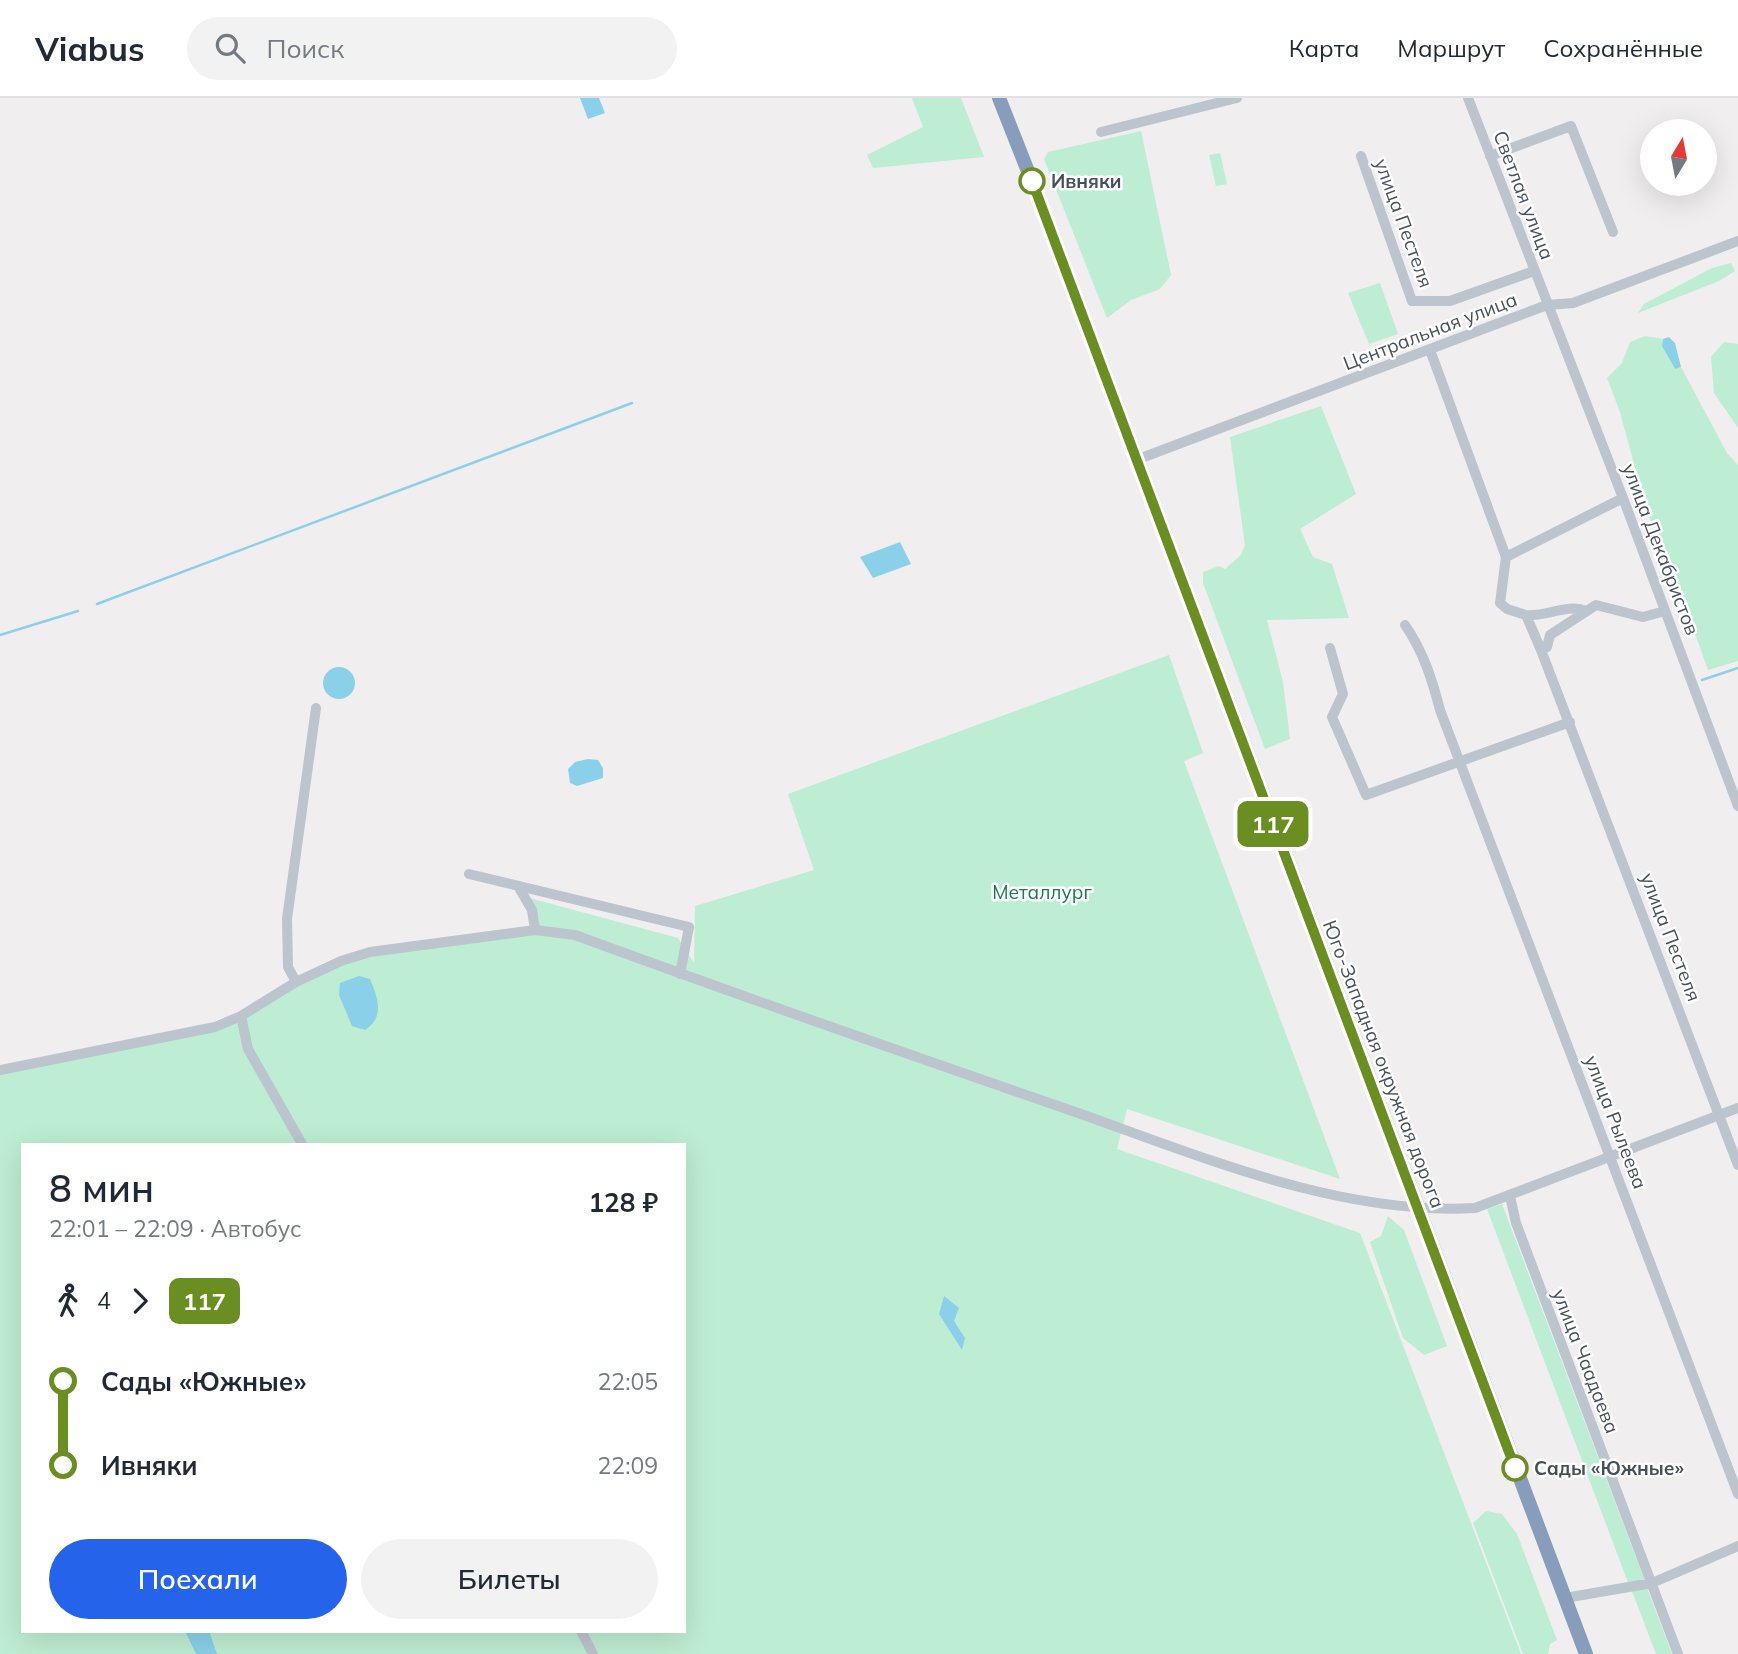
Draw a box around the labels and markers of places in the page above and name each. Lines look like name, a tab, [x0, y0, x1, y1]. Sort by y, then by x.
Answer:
marker: Ивняки	[1019, 168, 1045, 194]
place label: Ивняки	[1051, 169, 1121, 193]
marker: Сады «Южные»	[1502, 1455, 1528, 1481]
place label: Сады «Южные»	[1534, 1456, 1684, 1480]

